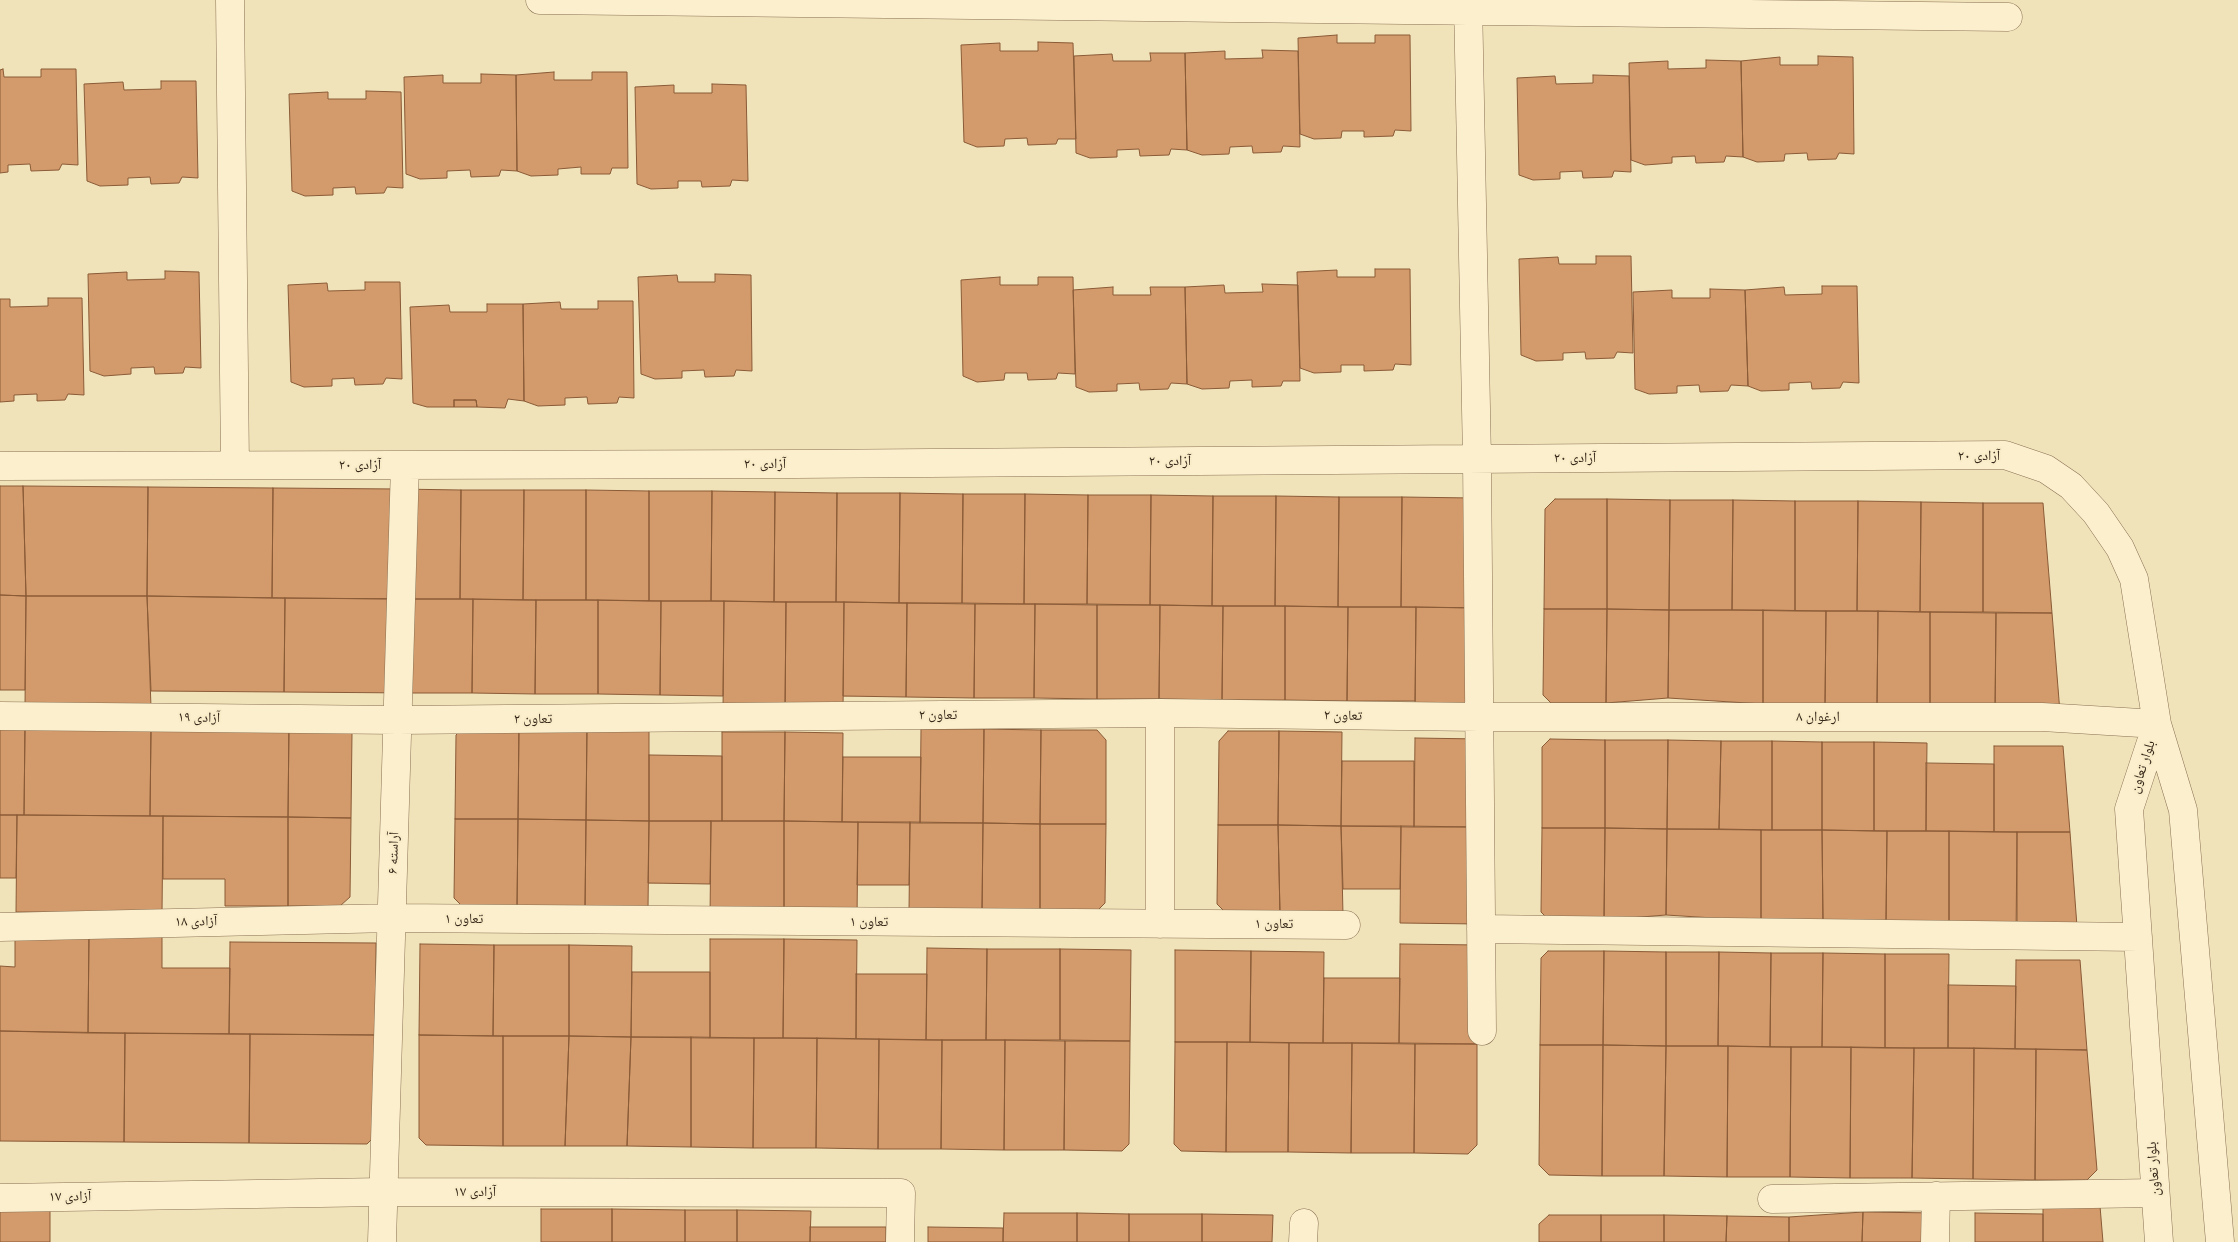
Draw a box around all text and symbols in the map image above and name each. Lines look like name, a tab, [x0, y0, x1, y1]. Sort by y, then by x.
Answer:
street label: آزادی ۲۰	[1958, 448, 2000, 464]
street label: آزادی ۲۰	[1554, 450, 1596, 466]
street label: آزادی ۲۰	[1149, 453, 1191, 469]
street label: آزادی ۲۰	[744, 456, 786, 472]
street label: آزادی ۲۰	[339, 457, 381, 473]
street label: تعاون ۲	[919, 707, 957, 723]
street label: تعاون ۲	[1324, 707, 1362, 725]
street label: آزادی ۱۹	[178, 709, 220, 727]
street label: ارغوان ۸	[1796, 709, 1840, 725]
street label: تعاون ۲	[514, 711, 552, 727]
street label: بلوار تعاون	[2127, 738, 2159, 796]
street label: آراسته ۶	[385, 832, 403, 874]
street label: تعاون ۱	[445, 911, 483, 927]
street label: آزادی ۱۸	[175, 913, 217, 931]
street label: تعاون ۱	[850, 914, 888, 930]
street label: تعاون ۱	[1255, 916, 1293, 932]
street label: بلوار تعاون	[2144, 1141, 2164, 1197]
street label: آزادی ۱۷	[454, 1184, 496, 1200]
street label: آزادی ۱۷	[49, 1188, 91, 1206]

